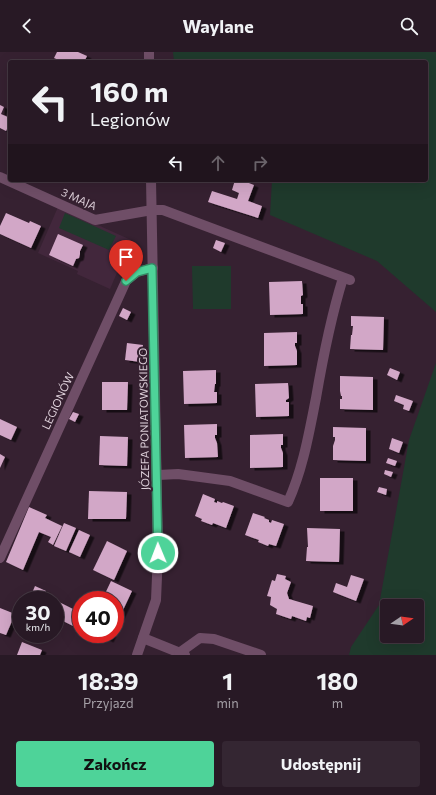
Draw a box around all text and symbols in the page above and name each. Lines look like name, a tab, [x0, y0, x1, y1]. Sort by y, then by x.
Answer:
icon: back	[16, 15, 38, 37]
text: Waylane	[182, 15, 254, 37]
icon: search	[398, 15, 420, 37]
text: 160 m	[90, 74, 168, 108]
icon: left	[24, 76, 76, 128]
text: Legionów	[90, 108, 170, 130]
icon: left	[165, 152, 187, 174]
icon: ahead	[207, 152, 229, 174]
icon: right	[249, 152, 271, 174]
street label: 3 MAJA	[59, 185, 99, 213]
pin	[109, 240, 143, 281]
icon: arrive	[115, 246, 137, 268]
street label: JÓZEFA PONIATOWSKIEGO	[135, 348, 152, 490]
street label: LEGIONÓW	[38, 370, 76, 431]
position arrow	[137, 532, 179, 574]
speed limit sign: 40	[72, 591, 124, 643]
north arrow	[380, 599, 424, 643]
map controls	[380, 599, 424, 643]
text: 30	[26, 600, 50, 624]
text: km/h	[26, 621, 50, 633]
text: 18:39	[78, 666, 139, 695]
text: 1	[222, 666, 233, 695]
text: 180	[316, 666, 358, 695]
text: Przyjazd	[83, 695, 134, 711]
text: min	[217, 695, 239, 711]
text: m	[332, 695, 343, 711]
button: Zakończ	[16, 741, 214, 787]
button: Udostępnij	[222, 741, 420, 787]

